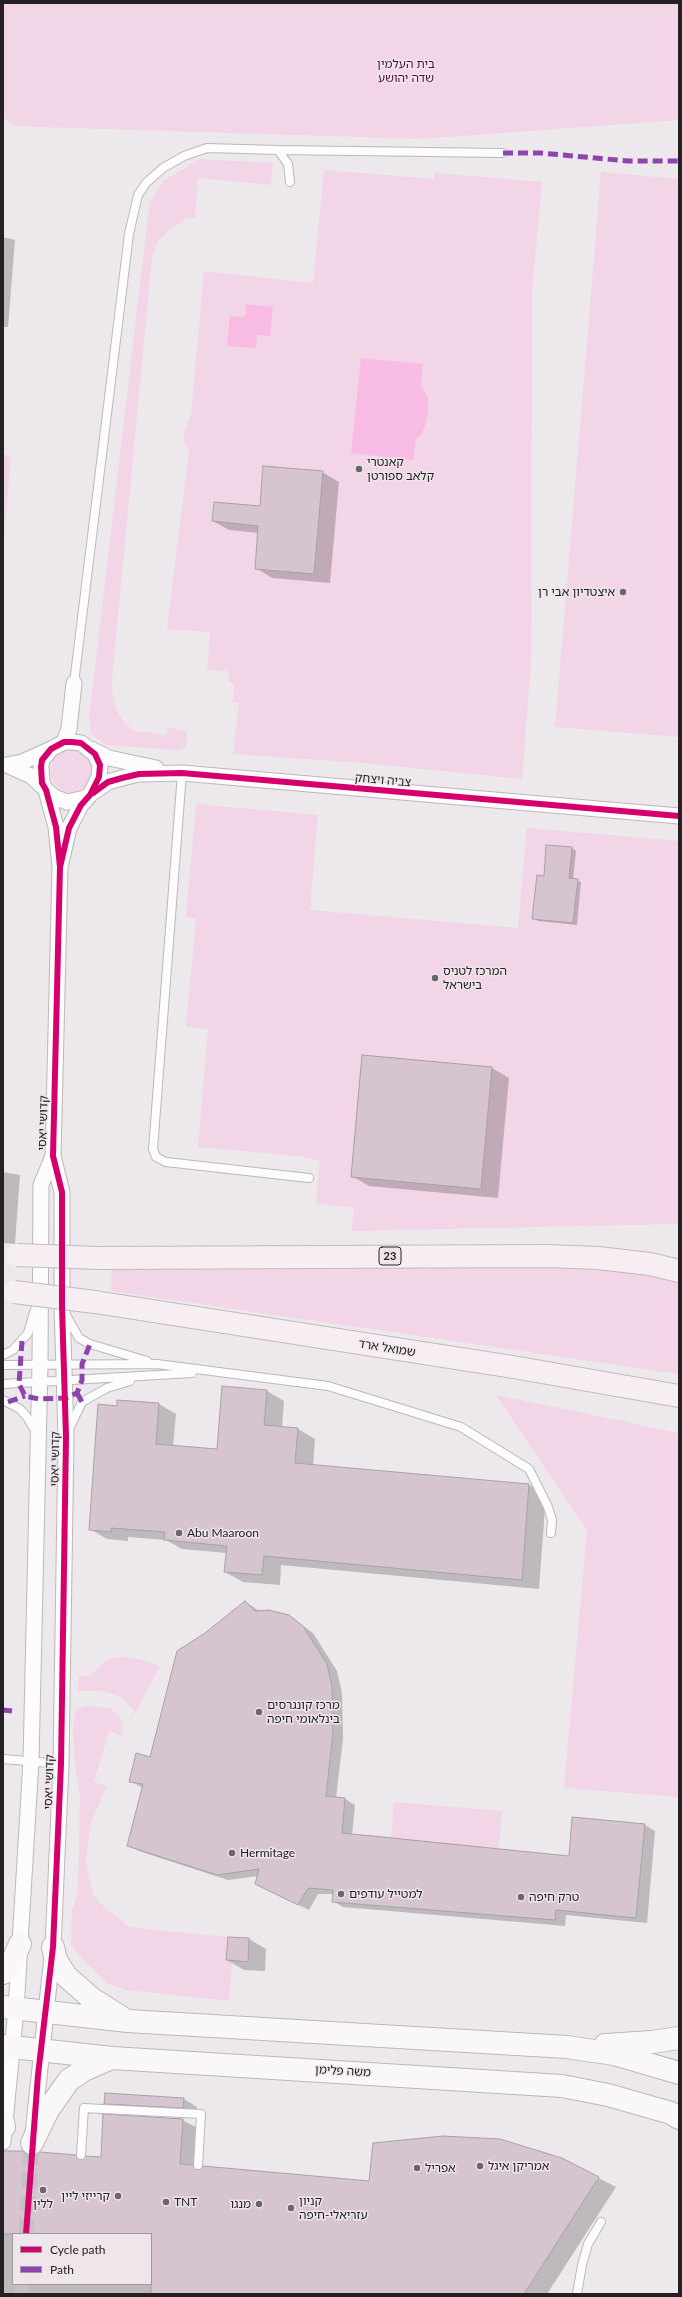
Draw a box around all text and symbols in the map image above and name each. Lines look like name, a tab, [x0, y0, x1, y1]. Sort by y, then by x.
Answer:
park label: בית העלמין שדה יהושע	[377, 57, 435, 85]
place label: קאנטרי קלאב ספורטן	[367, 455, 434, 483]
marker: קאנטרי קלאב ספורטן	[354, 464, 364, 474]
place label: איצטדיון אבי רן	[538, 585, 615, 599]
marker: איצטדיון אבי רן	[618, 587, 628, 597]
street label: צביה ויצחק	[354, 770, 412, 790]
place label: המרכז לטניס בישראל	[443, 964, 507, 992]
marker: המרכז לטניס בישראל	[430, 973, 440, 983]
street label: קדושי יאסי	[35, 1095, 51, 1151]
road number: 23	[379, 1247, 401, 1265]
street label: שמואל ארד	[357, 1336, 417, 1360]
street label: קדושי יאסי	[47, 1431, 63, 1487]
place label: Abu Maaroon	[187, 1526, 259, 1540]
marker: Abu Maaroon	[174, 1528, 184, 1538]
place label: מרכז קונגרסים בינלאומי חיפה	[267, 1698, 340, 1726]
marker: מרכז קונגרסים בינלאומי חיפה	[254, 1707, 264, 1717]
street label: קדושי יאסי	[41, 1754, 57, 1810]
place label: Hermitage	[240, 1846, 295, 1860]
marker: Hermitage	[227, 1848, 237, 1858]
place label: למטייל עודפים	[349, 1887, 423, 1901]
marker: למטייל עודפים	[336, 1889, 346, 1899]
place label: טרק חיפה	[529, 1890, 579, 1904]
marker: טרק חיפה	[516, 1892, 526, 1902]
street label: משה פלימן	[315, 2062, 371, 2080]
place label: אמריקן איגל	[488, 2159, 549, 2173]
place label: אפריל	[425, 2161, 456, 2175]
marker: אמריקן איגל	[475, 2161, 485, 2171]
marker: אפריל	[412, 2163, 422, 2173]
marker: ללין	[38, 2185, 48, 2195]
place label: קרייזי ליין	[61, 2189, 110, 2203]
marker: קרייזי ליין	[113, 2191, 123, 2201]
place label: קניון עזריאלי-חיפה	[299, 2194, 368, 2222]
place label: TNT	[174, 2195, 197, 2209]
place label: ללין	[33, 2197, 53, 2211]
marker: TNT	[161, 2197, 171, 2207]
place label: מנגו	[230, 2197, 251, 2211]
marker: מנגו	[254, 2199, 264, 2209]
marker: קניון עזריאלי-חיפה	[286, 2203, 296, 2213]
legend	[12, 2233, 152, 2285]
text: Cycle path	[50, 2242, 105, 2257]
text: Path	[50, 2262, 74, 2277]

